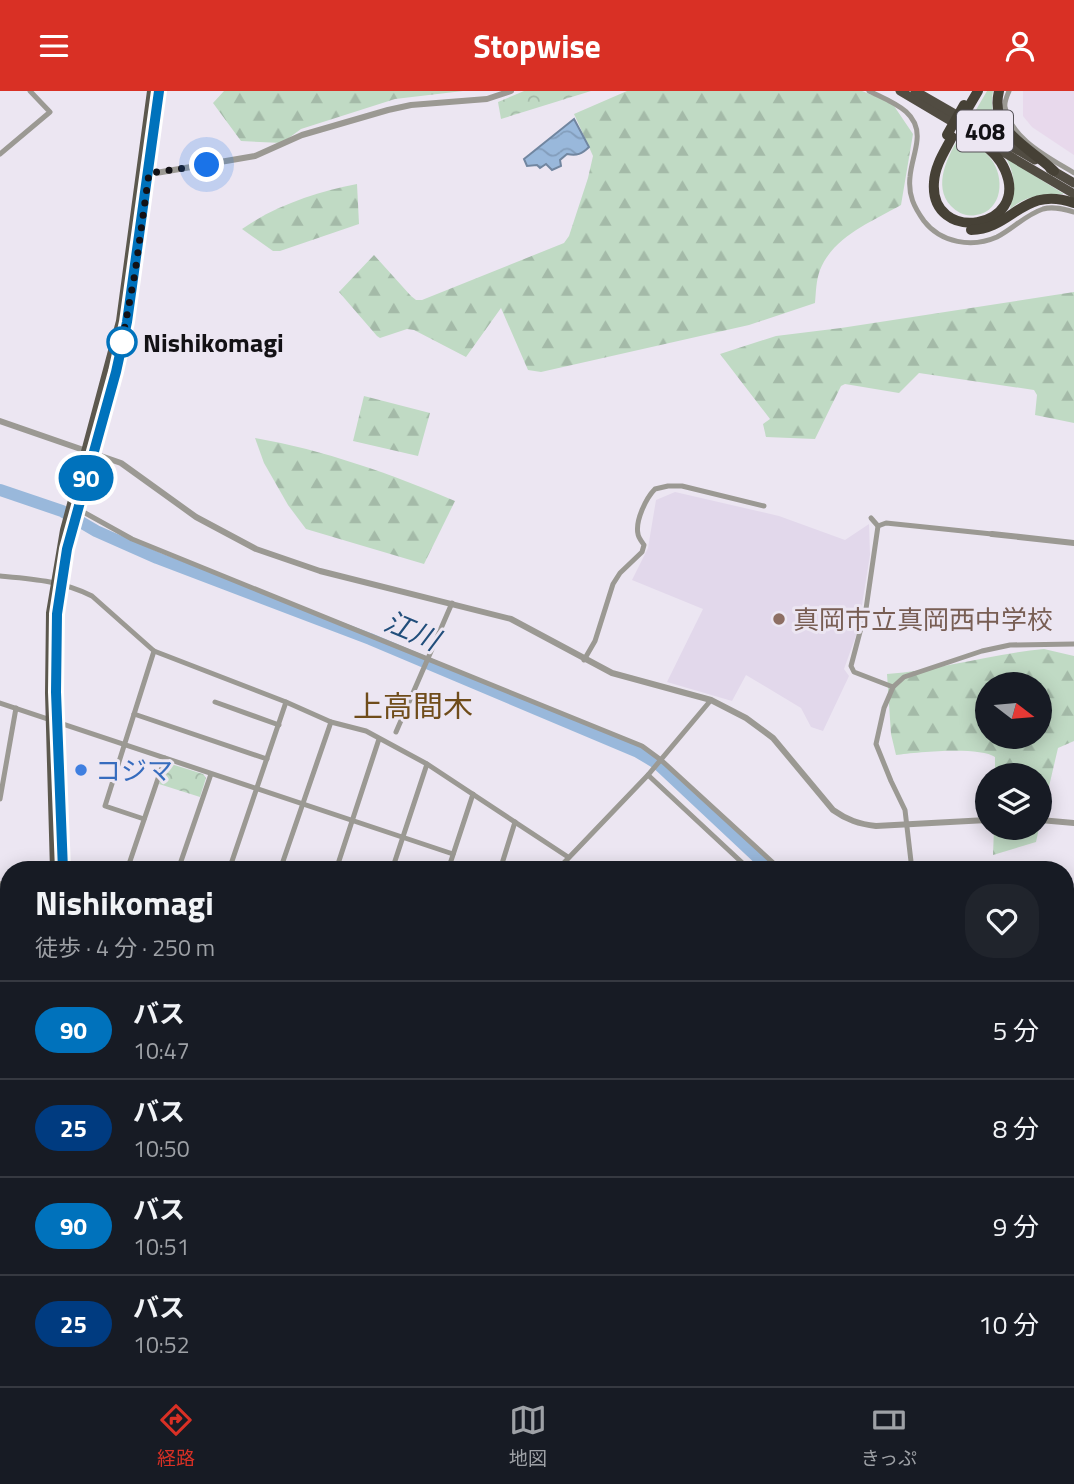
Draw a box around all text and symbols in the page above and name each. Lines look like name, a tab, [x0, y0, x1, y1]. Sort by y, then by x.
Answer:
text: Stopwise	[473, 22, 601, 70]
icon: menu	[35, 27, 73, 65]
icon: person	[1001, 27, 1039, 65]
road number: 408	[957, 111, 1013, 151]
your location	[189, 147, 224, 182]
place label: Nishikomagi	[143, 323, 284, 362]
marker: Nishikomagi	[107, 327, 137, 357]
line badge: 90	[55, 455, 118, 501]
text: 90	[73, 460, 99, 496]
water label: 江川	[378, 599, 449, 662]
place label: 真岡市立真岡西中学校	[793, 600, 1053, 639]
marker: 真岡市立真岡西中学校	[771, 611, 787, 627]
north arrow	[975, 672, 1052, 749]
map controls	[975, 672, 1052, 840]
district label: 上高間木	[353, 683, 473, 729]
place label: コジマ	[95, 751, 173, 790]
marker: コジマ	[73, 762, 89, 778]
button: layers	[975, 763, 1052, 840]
text: Nishikomagi	[35, 878, 214, 928]
button: heart	[965, 884, 1039, 958]
text: 徒歩 · 4 分 · 250 m	[35, 930, 215, 965]
text: バス	[133, 994, 185, 1033]
text: 5 分	[993, 1011, 1039, 1050]
text: 90	[60, 1012, 87, 1048]
text: 10:47	[133, 1033, 190, 1068]
text: バス	[133, 1092, 185, 1131]
text: 8 分	[993, 1109, 1039, 1148]
text: 25	[60, 1110, 87, 1146]
text: 10:50	[133, 1131, 190, 1166]
text: バス	[133, 1190, 185, 1229]
text: 9 分	[993, 1207, 1039, 1246]
text: 90	[60, 1208, 87, 1244]
text: 10:51	[133, 1229, 190, 1264]
text: バス	[133, 1288, 185, 1327]
text: 10 分	[978, 1305, 1039, 1344]
text: 25	[60, 1306, 87, 1342]
text: 10:52	[133, 1327, 190, 1362]
tab: 経路	[157, 1401, 195, 1472]
tab: 地図	[509, 1401, 547, 1472]
tab: きっぷ	[861, 1401, 917, 1472]

